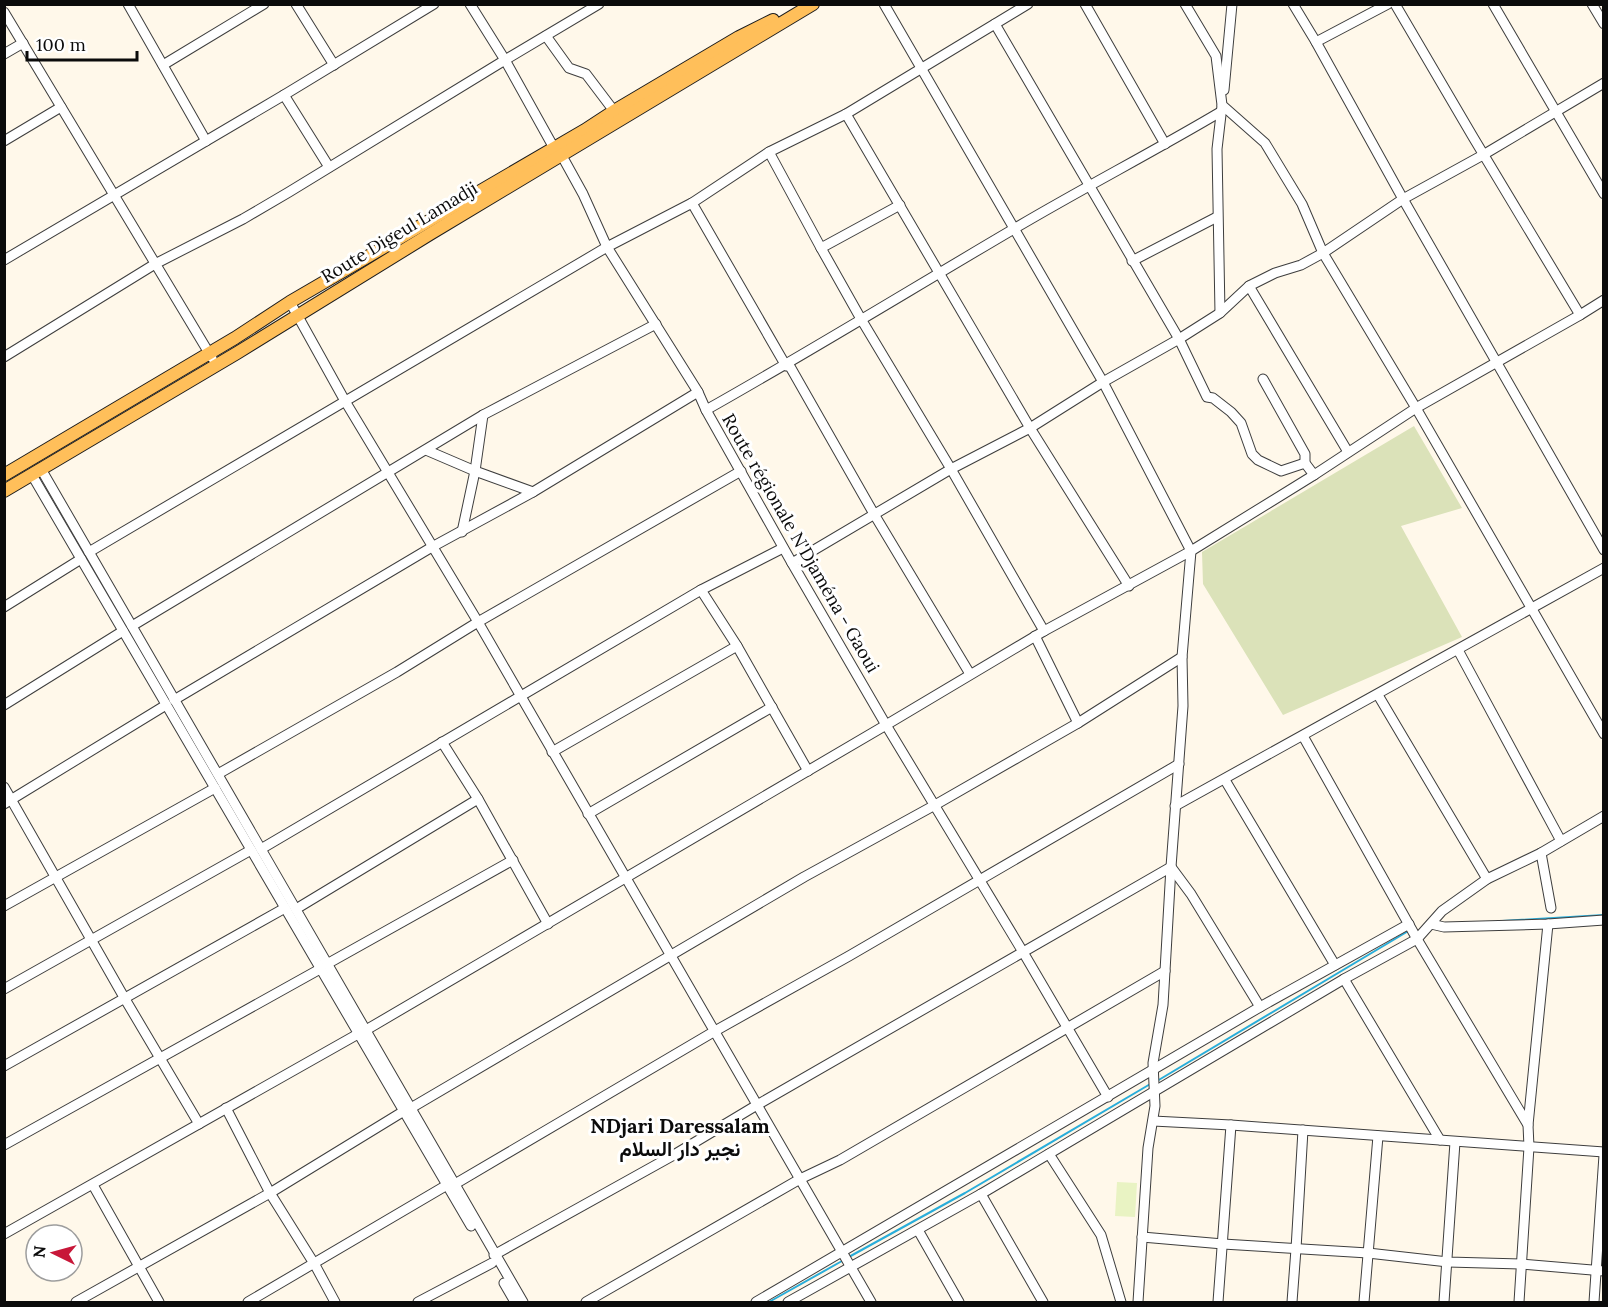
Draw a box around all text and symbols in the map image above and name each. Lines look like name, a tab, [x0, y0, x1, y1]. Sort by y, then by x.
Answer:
scale bar	[27, 24, 136, 62]
text: 100 m	[36, 33, 86, 56]
street label: Route Digeul Lamadji	[317, 176, 481, 288]
street label: Route régionale N'Djaména - Gaoui	[717, 409, 885, 677]
district label: NDjari Daressalam نجير دار السلام	[590, 1113, 770, 1162]
north arrow	[24, 1223, 84, 1283]
text: N	[29, 1245, 50, 1259]

